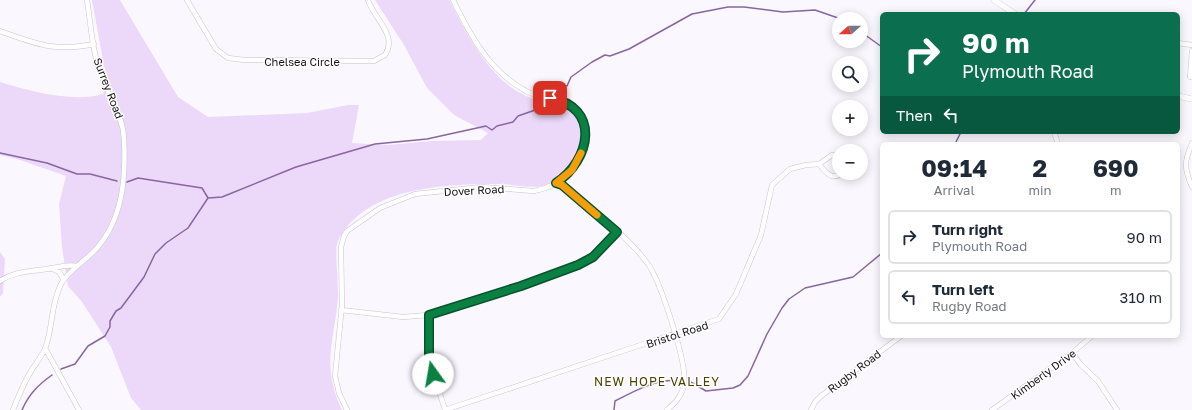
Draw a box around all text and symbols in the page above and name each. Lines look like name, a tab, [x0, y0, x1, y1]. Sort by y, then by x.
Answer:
north arrow	[832, 12, 868, 48]
map controls	[832, 12, 868, 180]
text: 90 m	[962, 26, 1029, 59]
icon: right	[896, 28, 948, 80]
street label: Chelsea Circle	[264, 55, 340, 68]
street label: Surrey Road	[91, 56, 127, 120]
button: search	[832, 56, 868, 92]
text: Plymouth Road	[962, 60, 1094, 82]
pin	[533, 81, 567, 115]
icon: arrive	[539, 87, 561, 109]
button: +	[832, 100, 868, 136]
icon: left	[940, 104, 962, 126]
text: Then	[896, 106, 932, 124]
button: −	[832, 144, 868, 180]
text: 09:14	[921, 153, 987, 182]
text: 2	[1033, 153, 1047, 182]
text: 690	[1093, 153, 1139, 182]
street label: Dover Road	[444, 182, 504, 198]
text: Arrival	[934, 182, 975, 198]
text: min	[1028, 182, 1051, 198]
text: m	[1110, 182, 1121, 198]
text: Turn right	[932, 220, 1003, 238]
icon: right	[898, 226, 920, 248]
text: 90 m	[1127, 228, 1162, 246]
text: Plymouth Road	[932, 238, 1027, 254]
text: Turn left	[932, 280, 994, 298]
icon: left	[898, 286, 920, 308]
text: 310 m	[1120, 288, 1162, 306]
text: Rugby Road	[932, 298, 1007, 314]
street label: Bristol Road	[644, 318, 710, 350]
street label: Kimberly Drive	[1008, 346, 1078, 402]
street label: Rugby Road	[825, 347, 883, 395]
position arrow	[412, 353, 454, 395]
district label: NEW HOPE VALLEY	[594, 374, 720, 389]

